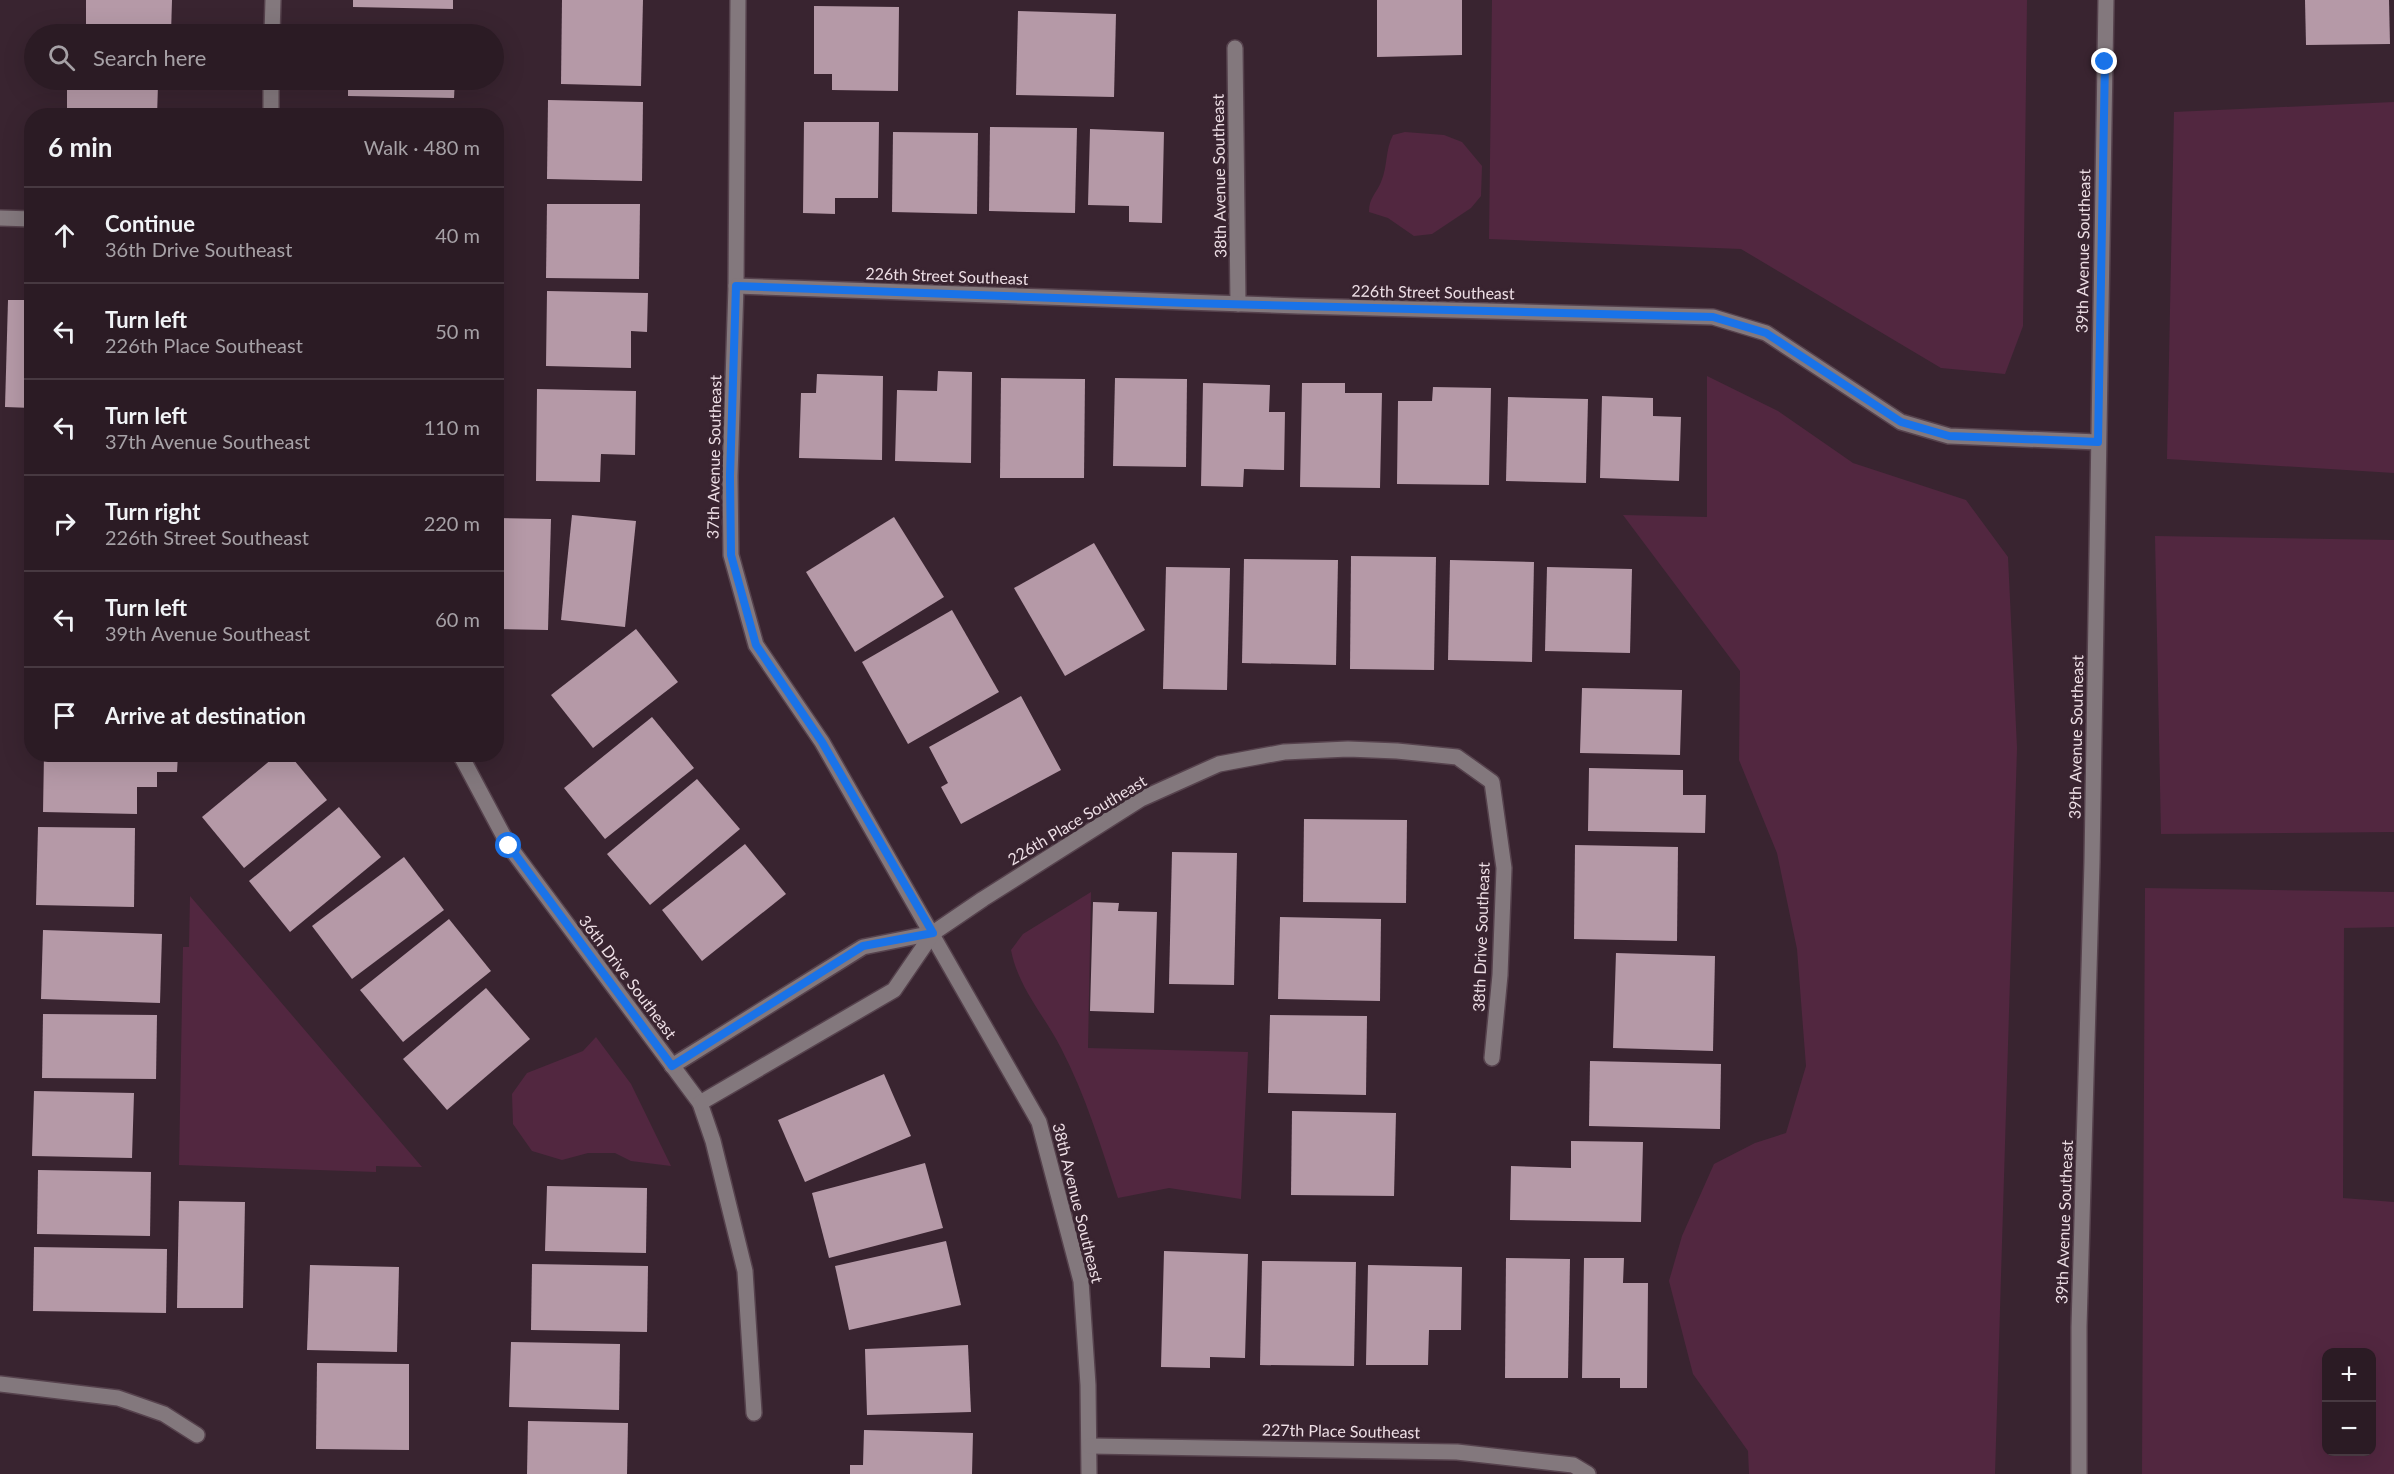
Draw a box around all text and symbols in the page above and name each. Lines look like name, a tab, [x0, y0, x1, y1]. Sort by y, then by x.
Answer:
search box	[24, 24, 504, 90]
icon: search	[45, 41, 78, 74]
text: Search here	[93, 44, 206, 71]
route end	[2091, 48, 2117, 74]
street label: 38th Avenue Southeast	[1208, 93, 1229, 258]
text: 6 min	[48, 131, 112, 163]
text: Walk · 480 m	[364, 135, 480, 159]
street label: 39th Avenue Southeast	[2072, 168, 2093, 333]
text: Continue	[105, 210, 195, 237]
icon: ahead	[48, 219, 81, 252]
text: 40 m	[435, 223, 480, 247]
text: 36th Drive Southeast	[105, 237, 292, 261]
street label: 226th Street Southeast	[865, 263, 1029, 288]
street label: 226th Street Southeast	[1351, 281, 1515, 302]
text: Turn left	[105, 306, 187, 333]
icon: left	[48, 315, 81, 348]
text: 50 m	[435, 319, 480, 343]
text: 226th Place Southeast	[105, 333, 303, 357]
street label: 37th Avenue Southeast	[703, 374, 724, 539]
text: Turn left	[105, 402, 187, 429]
icon: left	[48, 411, 81, 444]
text: 110 m	[424, 415, 480, 439]
text: 37th Avenue Southeast	[105, 429, 310, 453]
text: Turn right	[105, 498, 200, 525]
icon: right	[48, 507, 81, 540]
text: 220 m	[424, 511, 480, 535]
text: 226th Street Southeast	[105, 525, 309, 549]
text: Turn left	[105, 594, 187, 621]
icon: left	[48, 603, 81, 636]
text: 60 m	[435, 607, 480, 631]
text: 39th Avenue Southeast	[105, 621, 310, 645]
street label: 39th Avenue Southeast	[2065, 654, 2086, 819]
icon: arrive	[48, 699, 81, 732]
text: Arrive at destination	[105, 702, 306, 729]
street label: 226th Place Southeast	[1004, 771, 1150, 868]
route start	[495, 832, 521, 858]
street label: 38th Drive Southeast	[1468, 861, 1493, 1012]
street label: 36th Drive Southeast	[576, 911, 681, 1042]
street label: 38th Avenue Southeast	[1049, 1121, 1108, 1285]
street label: 39th Avenue Southeast	[2051, 1139, 2076, 1304]
map controls	[2322, 1348, 2376, 1456]
button: +	[2322, 1348, 2376, 1402]
button: −	[2322, 1402, 2376, 1456]
street label: 227th Place Southeast	[1262, 1420, 1421, 1441]

